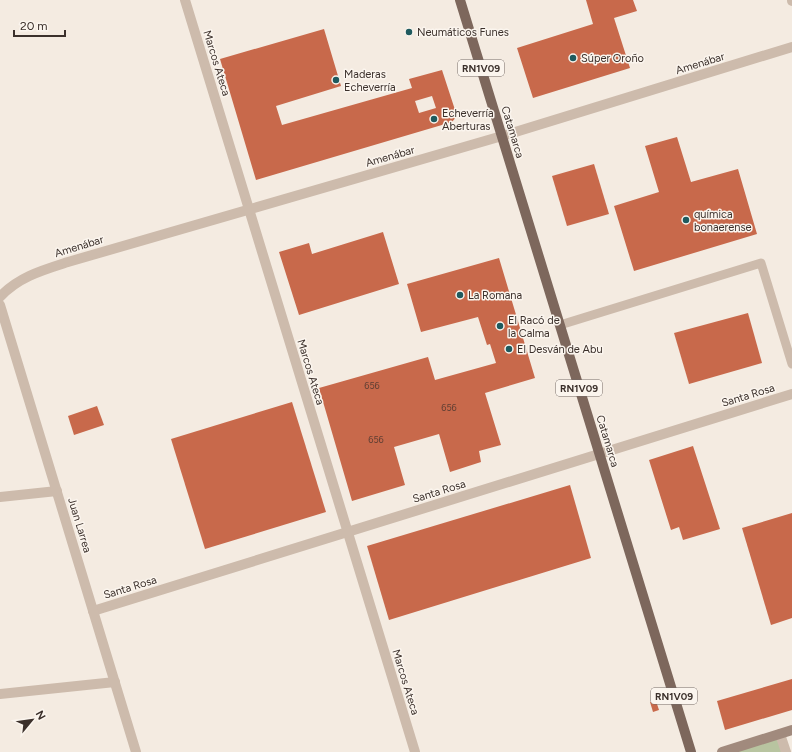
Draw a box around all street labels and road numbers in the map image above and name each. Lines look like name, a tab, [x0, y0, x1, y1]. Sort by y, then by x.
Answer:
street label: Marcos Ateca	[200, 29, 233, 98]
street label: Amenábar	[674, 50, 726, 77]
road number: RN1V09	[458, 60, 504, 76]
street label: Catamarca	[498, 105, 527, 160]
street label: Amenábar	[364, 143, 416, 170]
street label: Amenábar	[53, 233, 105, 260]
street label: Marcos Ateca	[294, 338, 327, 407]
road number: RN1V09	[556, 380, 602, 396]
street label: Santa Rosa	[720, 381, 776, 410]
street label: Catamarca	[593, 414, 622, 469]
street label: Santa Rosa	[411, 477, 467, 506]
street label: Juan Larrea	[65, 496, 94, 554]
street label: Santa Rosa	[102, 573, 158, 602]
street label: Marcos Ateca	[389, 648, 422, 717]
road number: RN1V09	[651, 688, 697, 704]

